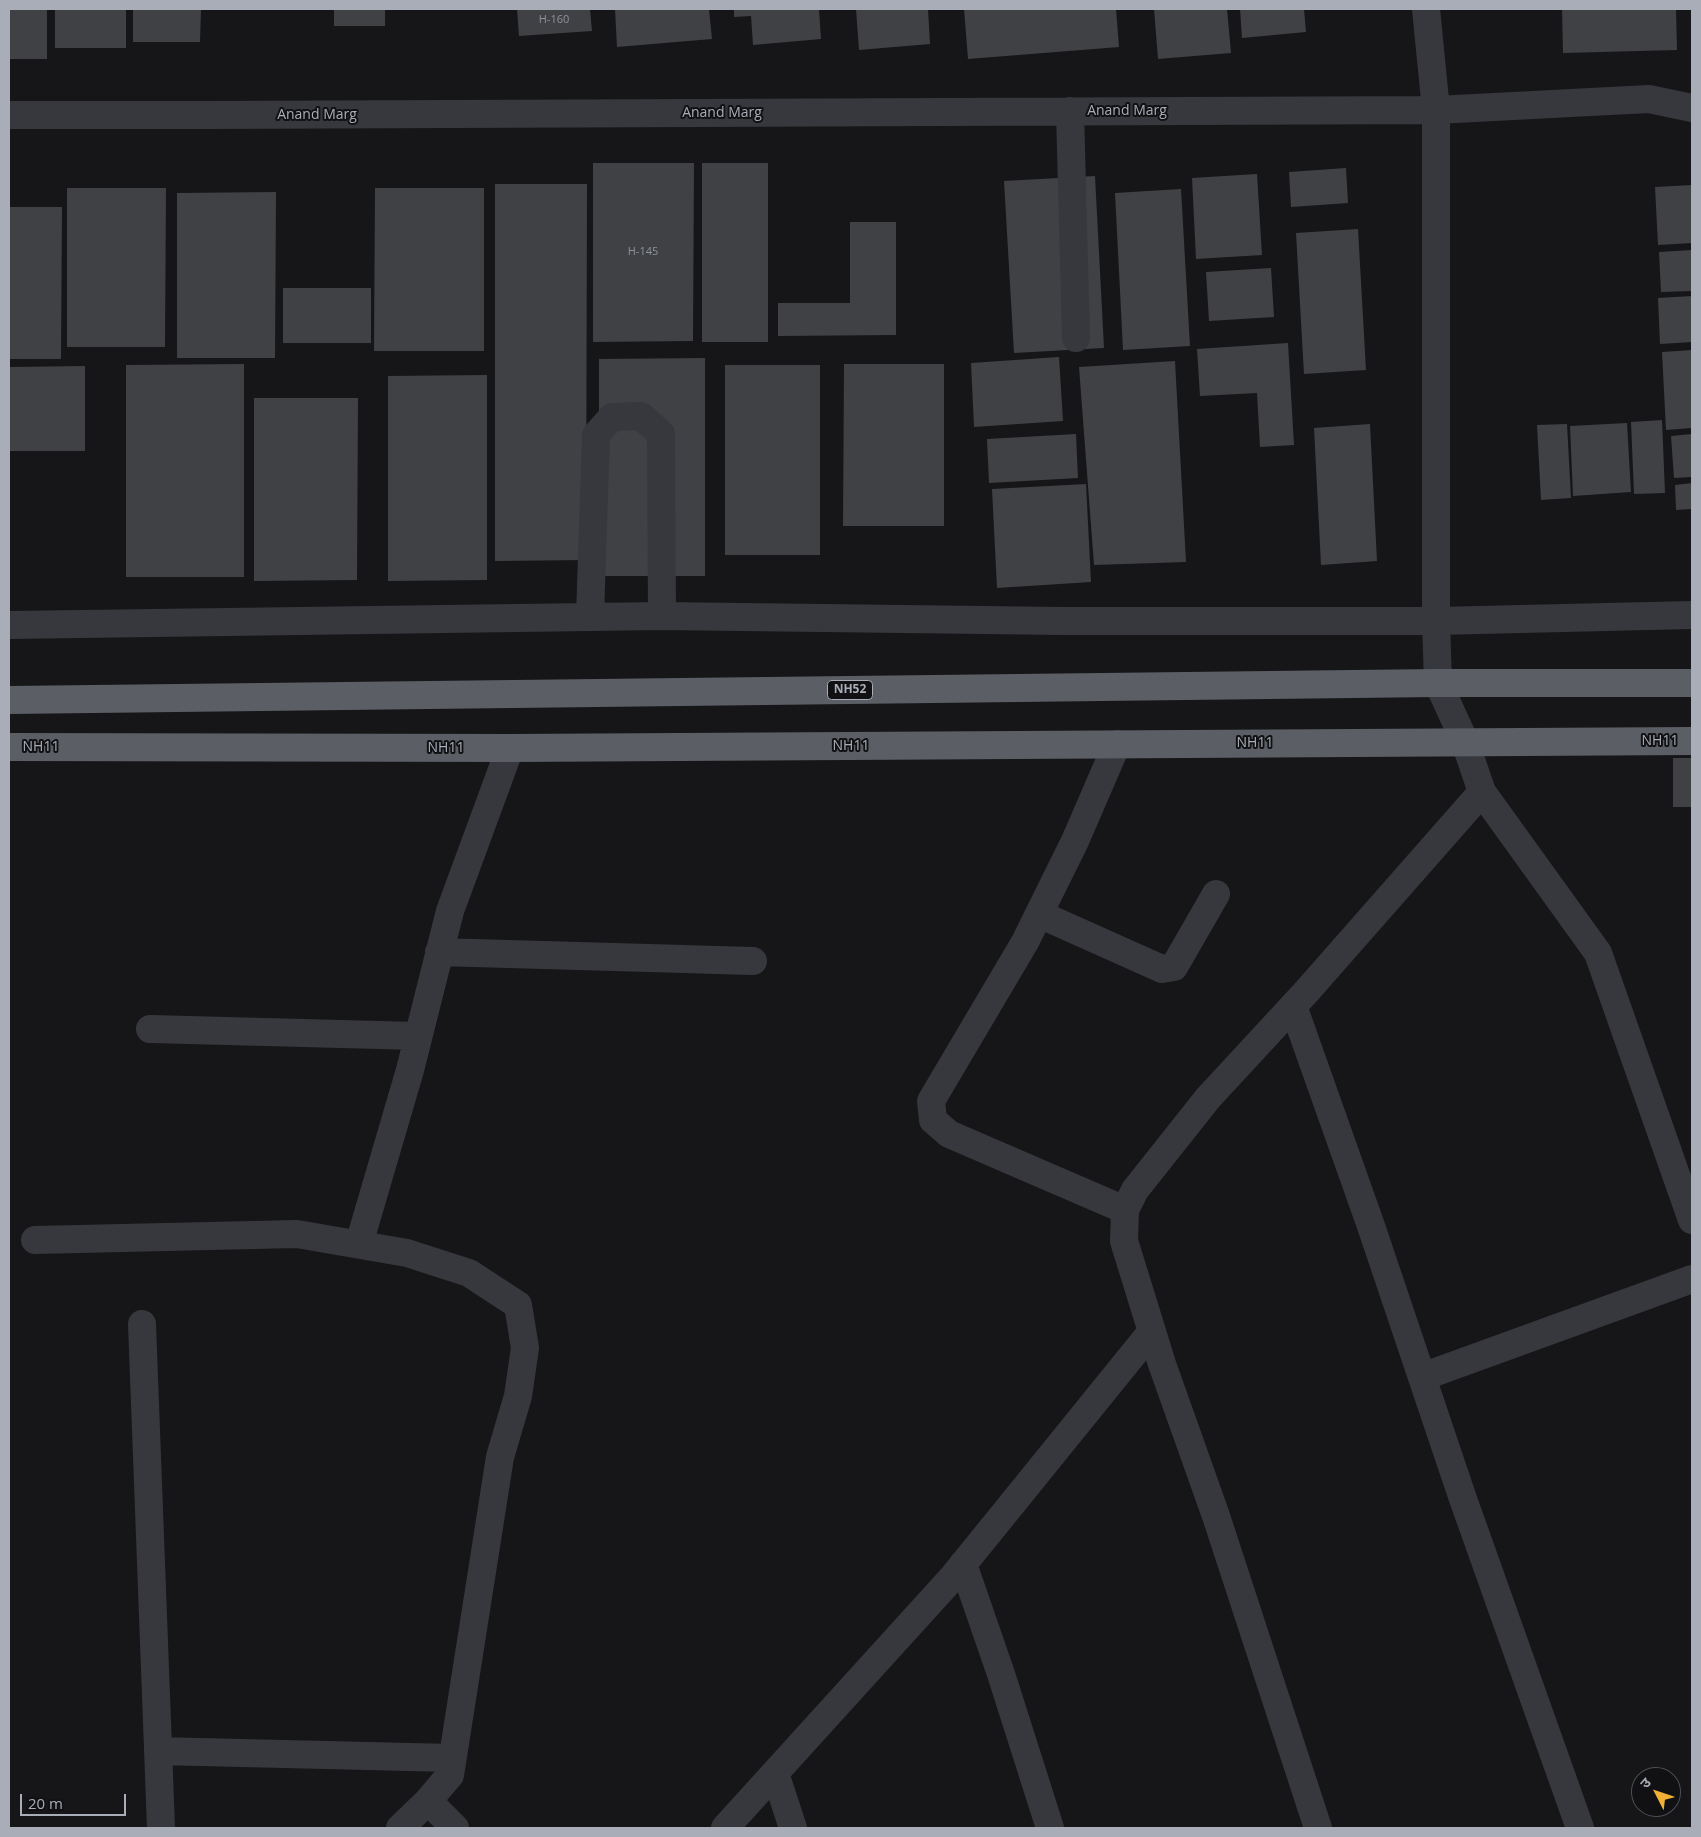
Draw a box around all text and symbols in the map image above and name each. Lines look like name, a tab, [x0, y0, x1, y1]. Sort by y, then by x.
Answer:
house number: H-160	[539, 13, 569, 27]
street label: Anand Marg	[1087, 103, 1167, 119]
street label: Anand Marg	[682, 105, 762, 121]
street label: Anand Marg	[277, 107, 357, 123]
house number: H-145	[628, 245, 658, 259]
road number: NH52	[828, 680, 872, 700]
street label: NH11	[1642, 733, 1678, 749]
street label: NH11	[1237, 735, 1273, 751]
street label: NH11	[833, 738, 869, 754]
street label: NH11	[23, 739, 59, 755]
street label: NH11	[428, 740, 464, 756]
north arrow	[1631, 1767, 1681, 1817]
text: उ	[1635, 1773, 1655, 1792]
scale bar	[22, 1784, 129, 1816]
text: 20 m	[28, 1793, 63, 1813]

